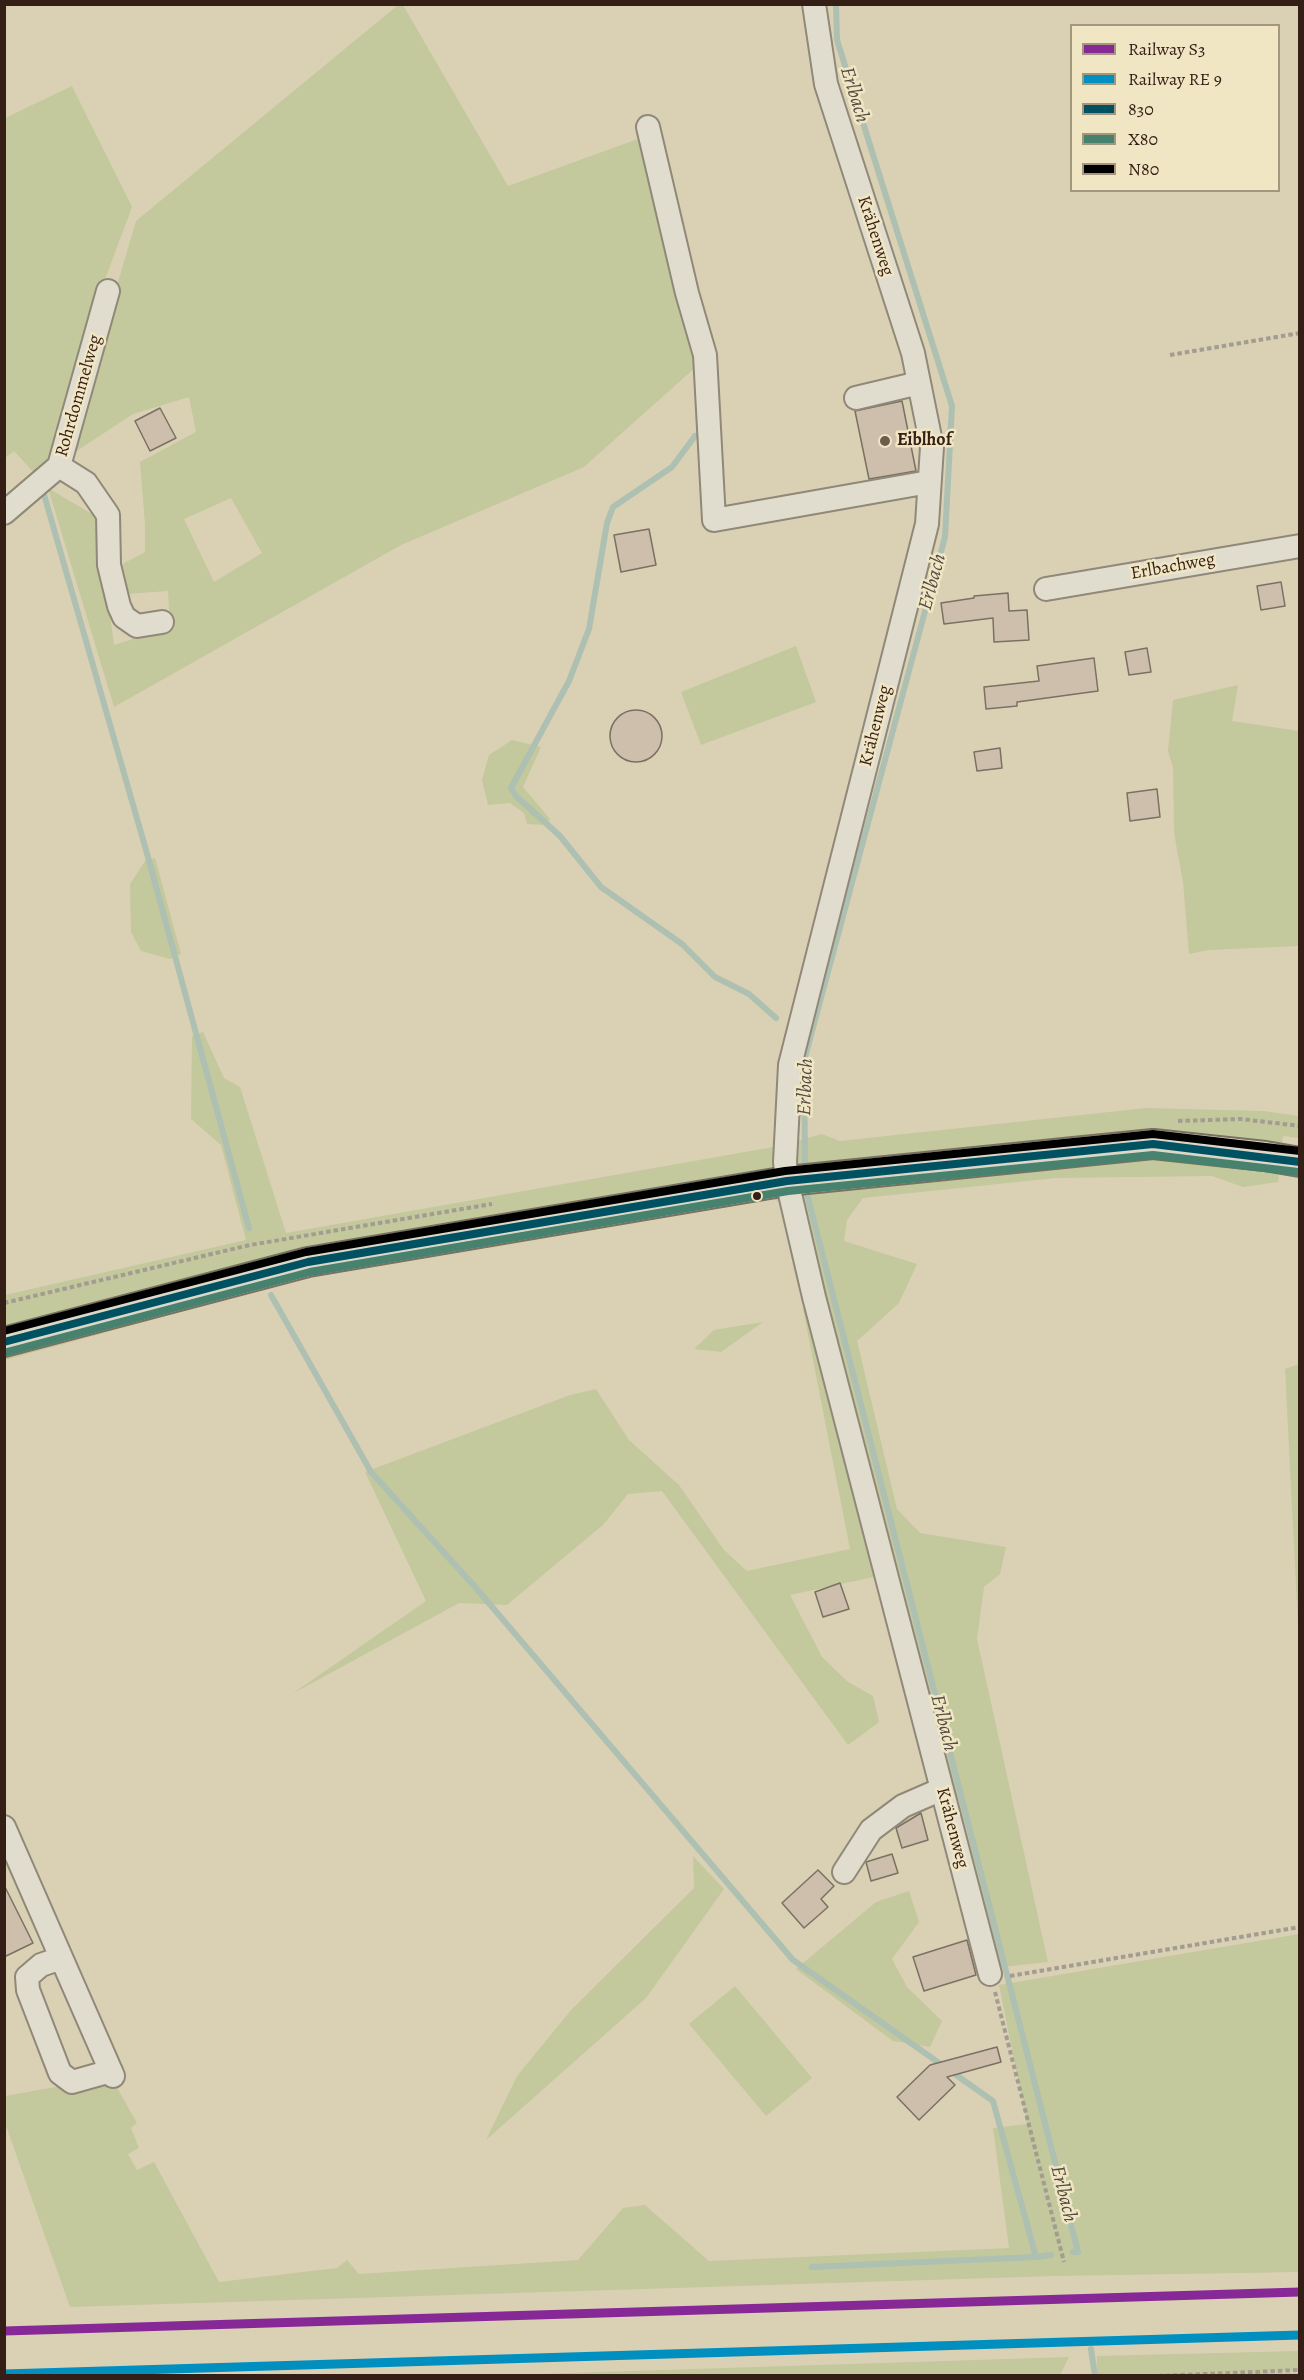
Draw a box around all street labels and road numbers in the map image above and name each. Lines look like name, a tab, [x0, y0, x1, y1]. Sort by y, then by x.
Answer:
street label: Krähenweg	[852, 193, 898, 279]
street label: Rohrdommelweg	[51, 332, 107, 460]
street label: Erlbachweg	[1129, 549, 1217, 585]
street label: Krähenweg	[855, 683, 897, 769]
street label: Krähenweg	[931, 1785, 973, 1871]

